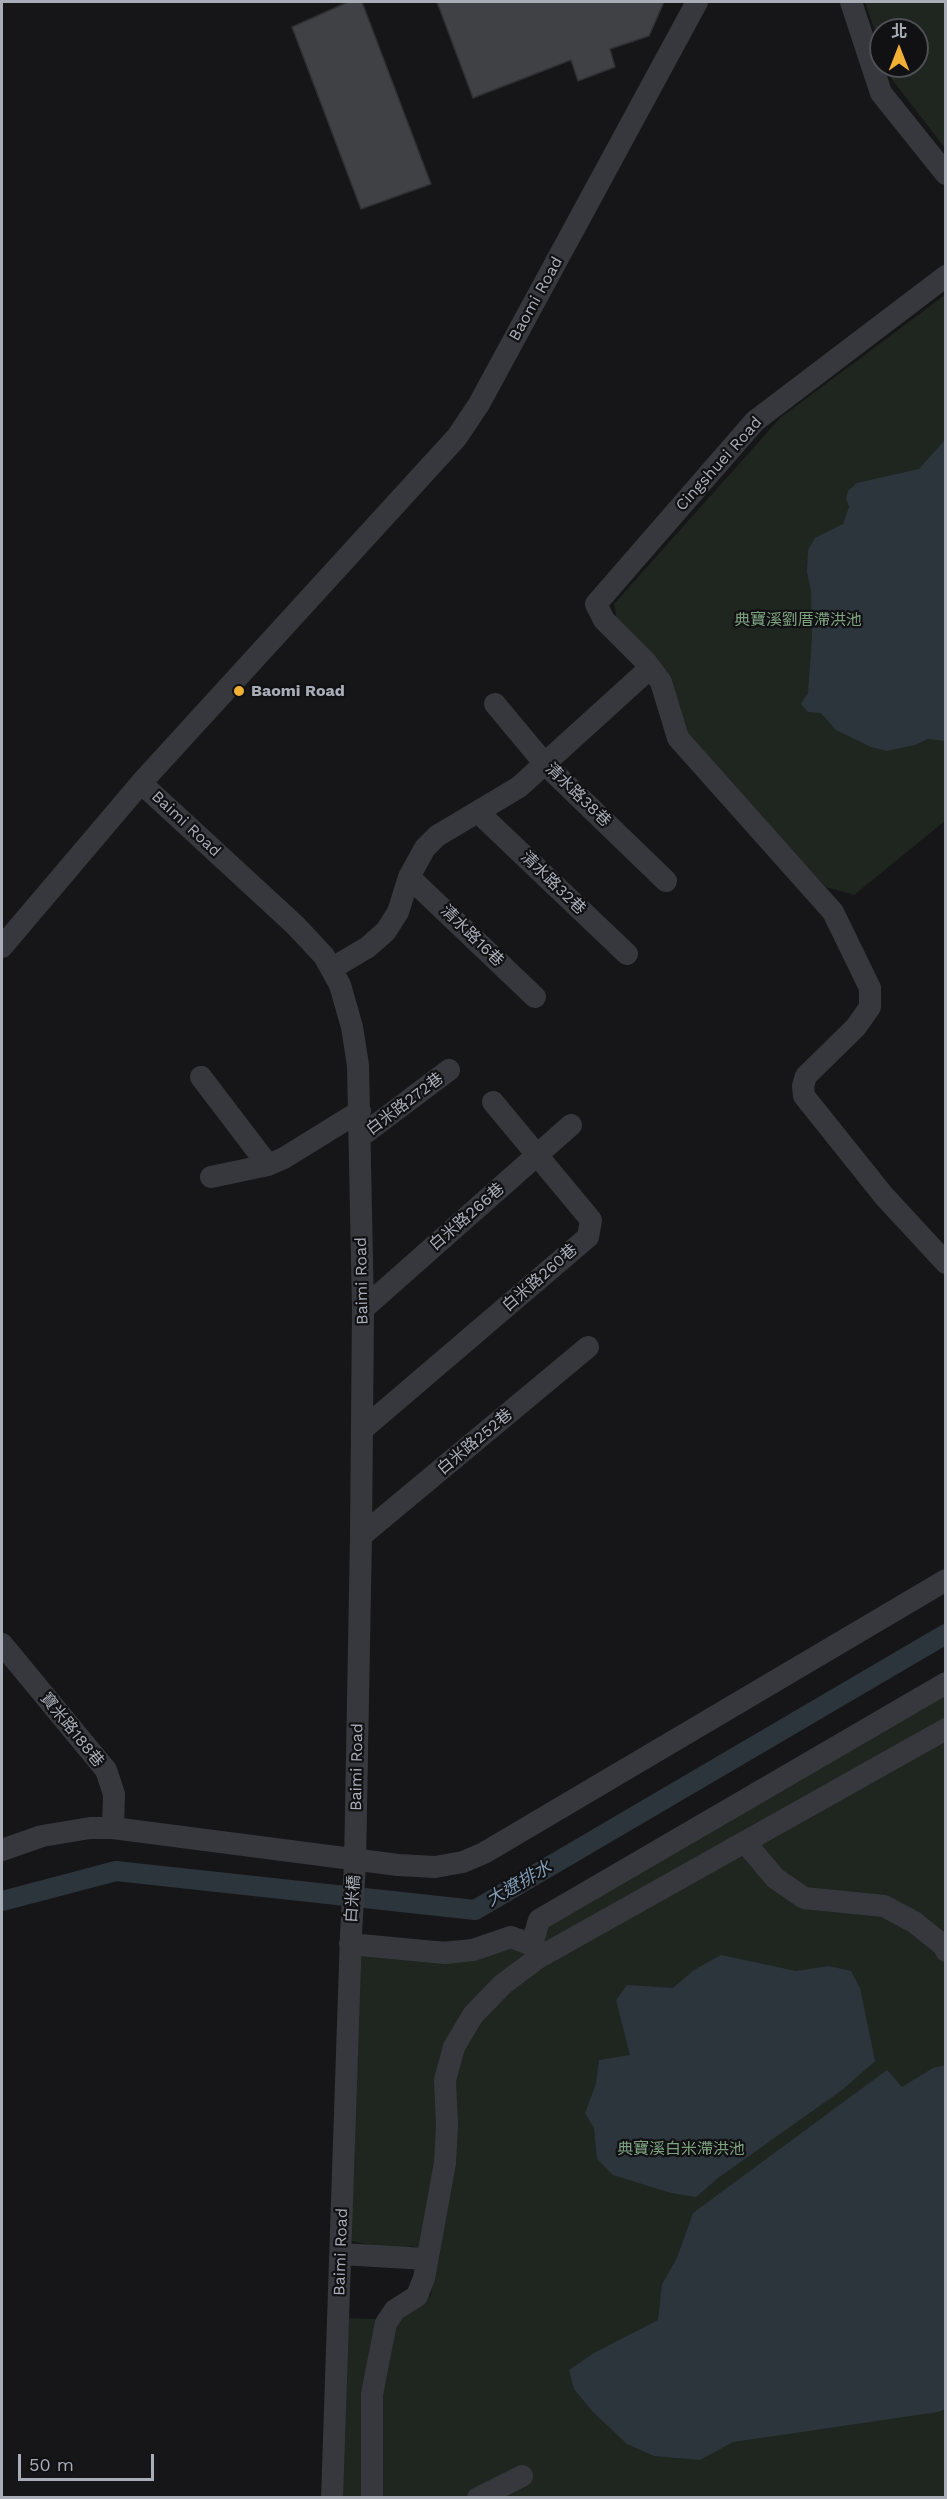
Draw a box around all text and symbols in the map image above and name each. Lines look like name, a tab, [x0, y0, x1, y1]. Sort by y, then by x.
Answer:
north arrow	[869, 18, 929, 78]
text: 北	[891, 22, 907, 41]
street label: Baomi Road	[505, 254, 567, 344]
street label: Cingshuei Road	[672, 413, 766, 515]
park label: 典寶溪劉厝滯洪池	[734, 610, 862, 630]
place label: Baomi Road	[251, 681, 345, 701]
marker: Baomi Road	[232, 684, 246, 698]
street label: 清水路38巷	[541, 759, 615, 831]
street label: Baimi Road	[147, 787, 225, 861]
street label: 清水路32巷	[517, 847, 589, 919]
street label: 清水路16巷	[437, 901, 507, 971]
street label: 白米路272巷	[363, 1069, 447, 1139]
street label: 白米路266巷	[426, 1179, 508, 1255]
street label: Baimi Road	[352, 1237, 372, 1325]
street label: 白米路260巷	[499, 1240, 581, 1316]
street label: 白米路252巷	[434, 1405, 516, 1479]
street label: 寶米路188巷	[36, 1689, 108, 1771]
street label: Baimi Road	[347, 1723, 367, 1811]
water label: 大遼排水	[482, 1857, 556, 1911]
street label: 白米橋	[342, 1874, 364, 1924]
park label: 典寶溪白米滯洪池	[617, 2139, 745, 2159]
street label: Baimi Road	[330, 2208, 352, 2296]
scale bar	[21, 2442, 158, 2480]
text: 50 m	[29, 2454, 74, 2475]

